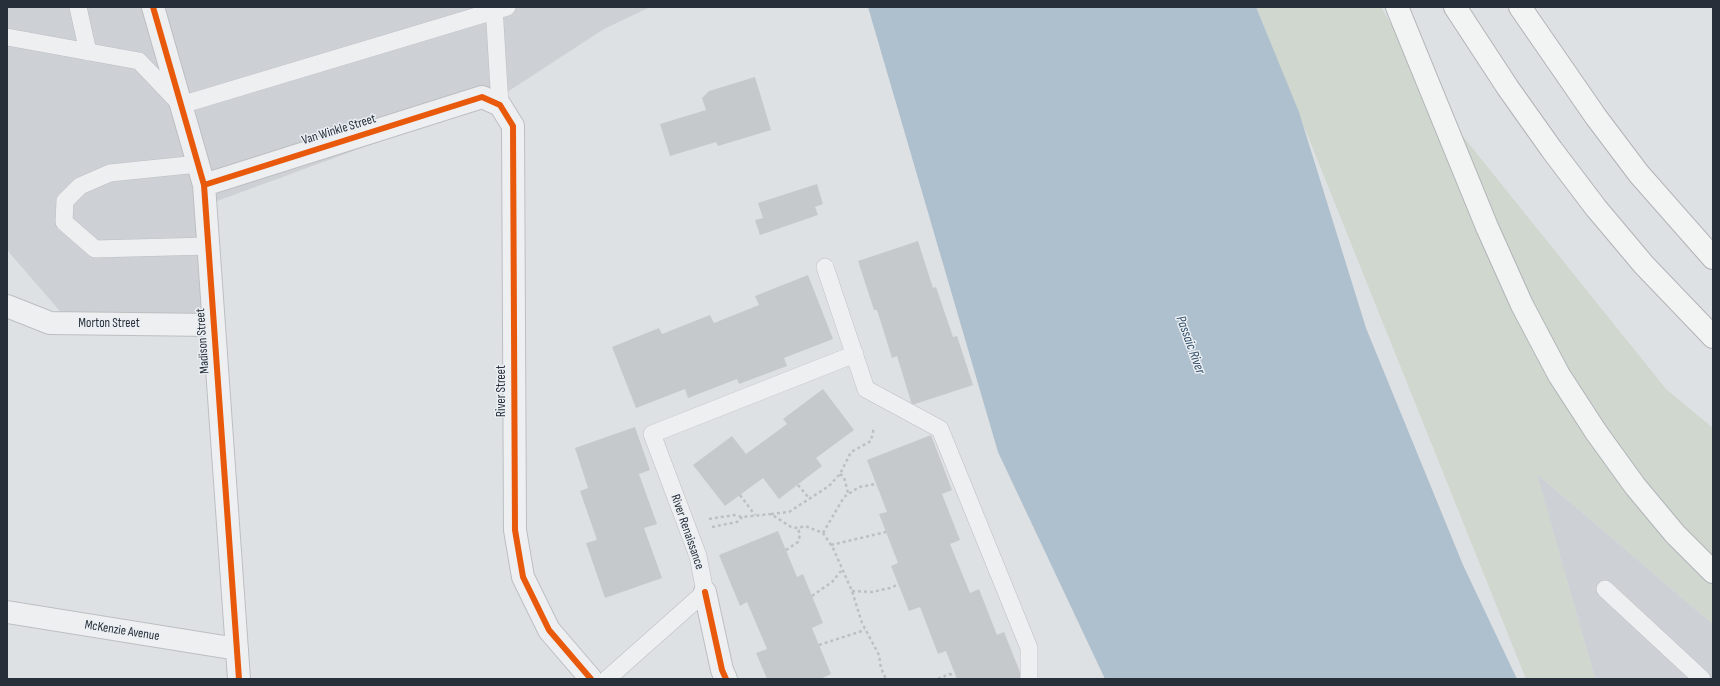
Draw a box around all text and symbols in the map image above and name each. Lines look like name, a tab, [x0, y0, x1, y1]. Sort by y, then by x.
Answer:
street label: Van Winkle Street	[300, 111, 378, 149]
street label: Madison Street	[193, 308, 213, 374]
water label: Passaic River	[1172, 314, 1208, 376]
street label: Morton Street	[78, 316, 140, 332]
street label: River Street	[494, 365, 510, 417]
street label: River Renaissance	[667, 492, 707, 572]
street label: McKenzie Avenue	[83, 617, 161, 645]

